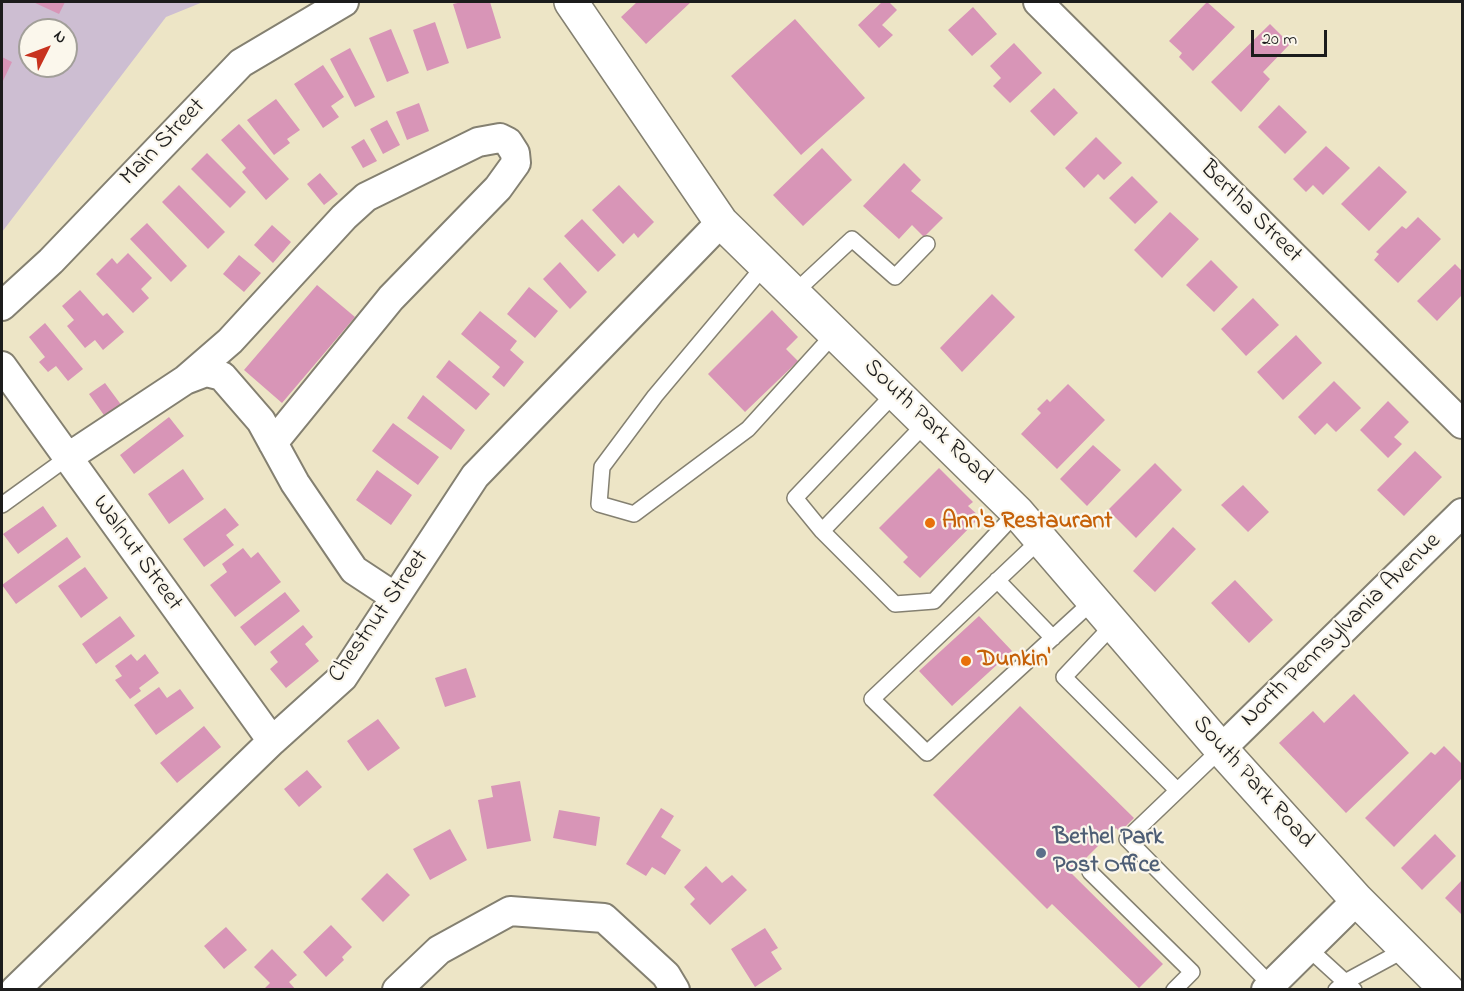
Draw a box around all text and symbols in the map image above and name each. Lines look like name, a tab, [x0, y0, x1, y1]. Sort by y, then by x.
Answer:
north arrow	[18, 18, 78, 78]
scale bar	[1254, 18, 1330, 56]
text: N	[47, 25, 72, 49]
text: 20 m	[1262, 27, 1297, 53]
street label: Main Street	[115, 93, 213, 193]
street label: Bertha Street	[1193, 156, 1307, 270]
street label: South Park Road	[856, 354, 998, 492]
street label: Walnut Street	[84, 491, 188, 617]
place label: Ann's Restaurant	[942, 509, 1112, 537]
marker: Ann's Restaurant	[923, 516, 937, 530]
street label: North Pennsylvania Avenue	[1236, 528, 1448, 734]
street label: Chestnut Street	[324, 545, 436, 689]
place label: Dunkin'	[978, 647, 1050, 675]
marker: Dunkin'	[959, 654, 973, 668]
street label: South Park Road	[1185, 711, 1319, 855]
place label: Bethel Park Post Office	[1053, 825, 1164, 881]
marker: Bethel Park Post Office	[1034, 846, 1048, 860]

